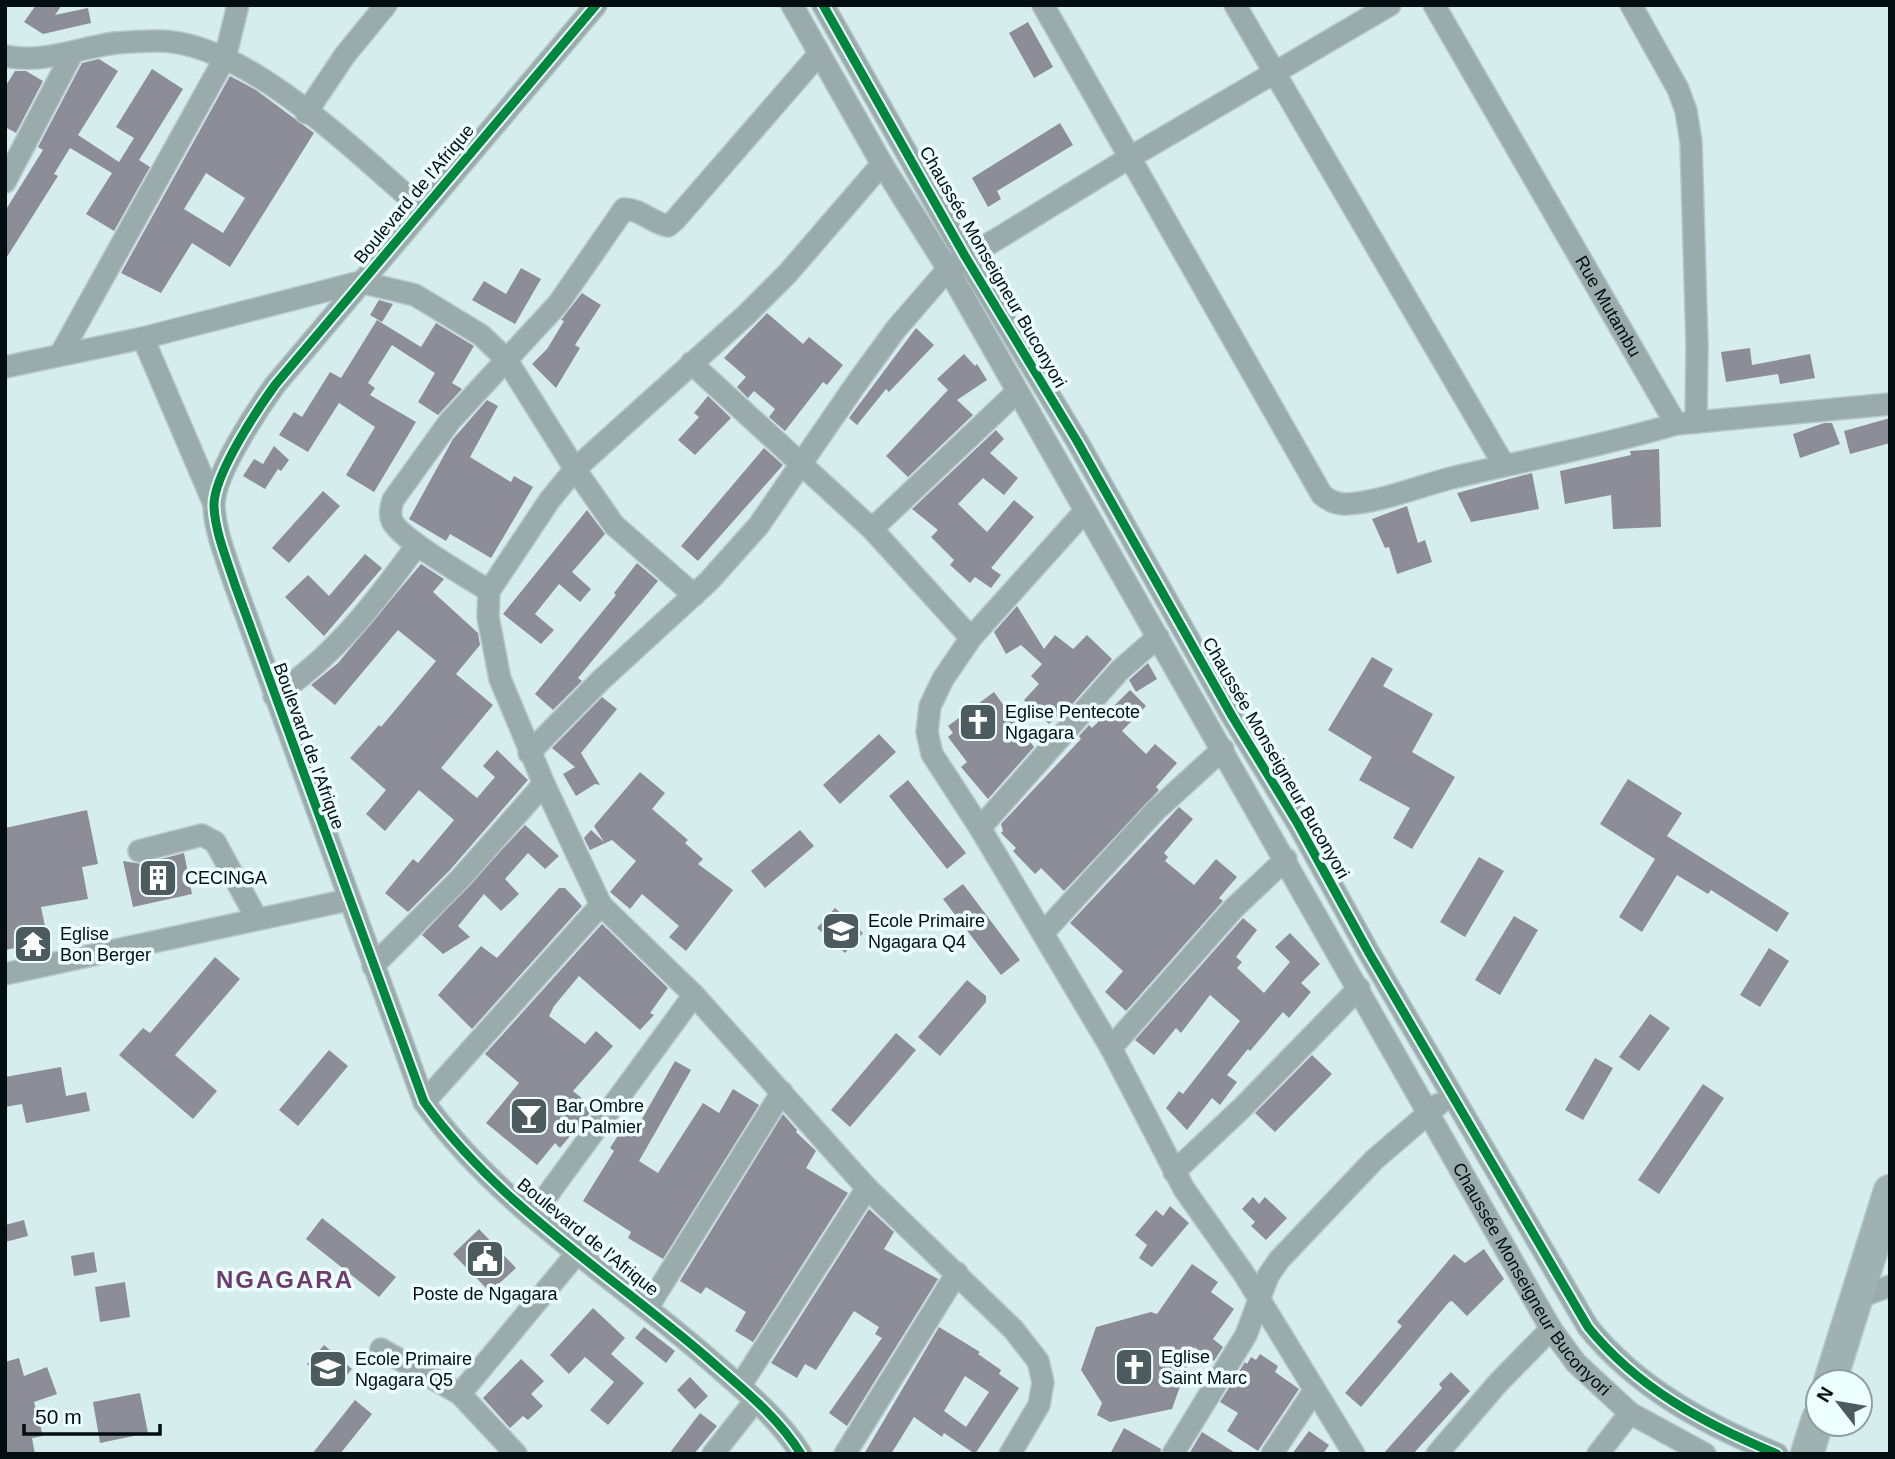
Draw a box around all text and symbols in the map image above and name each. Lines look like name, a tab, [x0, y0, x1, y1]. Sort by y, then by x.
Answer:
street label: Boulevard de l'Afrique	[350, 120, 478, 268]
street label: Chaussée Monseigneur Buconyori	[916, 143, 1070, 391]
street label: Rue Mutambu	[1571, 252, 1645, 360]
street label: Chaussée Monseigneur Buconyori	[1199, 634, 1353, 882]
street label: Boulevard de l'Afrique	[270, 660, 348, 832]
church icon: Eglise Pentecote Ngagara	[957, 701, 999, 743]
place label: Eglise Pentecote Ngagara	[1005, 702, 1140, 743]
building icon: CECINGA	[137, 857, 179, 899]
place label: CECINGA	[185, 868, 267, 888]
school or university icon: Ecole Primaire Ngagara Q4	[820, 910, 862, 952]
place label: Ecole Primaire Ngagara Q4	[868, 911, 985, 952]
temple icon: Eglise Bon Berger	[12, 923, 54, 965]
place label: Eglise Bon Berger	[60, 924, 151, 965]
bar icon: Bar Ombre du Palmier	[508, 1095, 550, 1137]
place label: Bar Ombre du Palmier	[556, 1096, 644, 1137]
street label: Chaussée Monseigneur Buconyori	[1448, 1159, 1614, 1400]
street label: Boulevard de l'Afrique	[513, 1174, 663, 1300]
public building icon: Poste de Ngagara	[464, 1238, 506, 1280]
district label: NGAGARA	[216, 1266, 354, 1293]
place label: Poste de Ngagara	[412, 1284, 559, 1304]
church icon: Eglise Saint Marc	[1113, 1346, 1155, 1388]
place label: Eglise Saint Marc	[1161, 1347, 1247, 1388]
school or university icon: Ecole Primaire Ngagara Q5	[307, 1348, 349, 1390]
place label: Ecole Primaire Ngagara Q5	[355, 1349, 472, 1390]
north arrow	[1804, 1368, 1874, 1438]
text: N	[1812, 1383, 1837, 1406]
scale bar	[24, 1392, 161, 1436]
text: 50 m	[35, 1405, 82, 1428]

